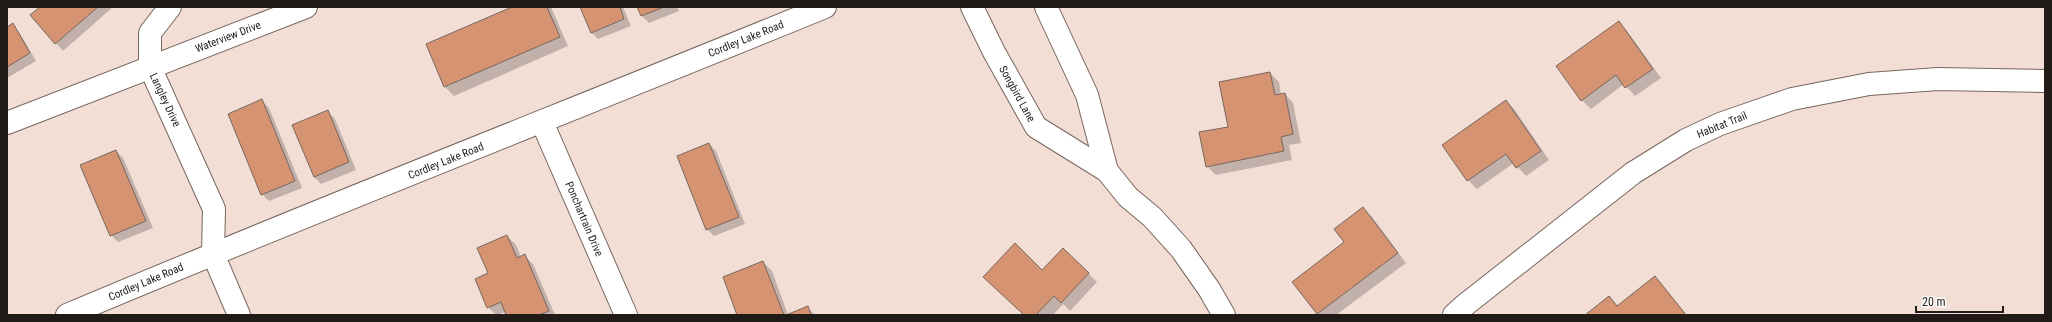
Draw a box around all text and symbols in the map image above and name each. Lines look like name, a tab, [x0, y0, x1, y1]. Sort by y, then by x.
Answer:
street label: Cordley Lake Road	[706, 18, 786, 60]
street label: Waterview Drive	[193, 19, 263, 55]
street label: Songbird Lane	[996, 64, 1038, 124]
street label: Langley Drive	[147, 71, 183, 129]
street label: Habitat Trail	[1695, 109, 1749, 141]
street label: Cordley Lake Road	[406, 140, 486, 182]
street label: Ponchartrain Drive	[562, 180, 606, 258]
street label: Cordley Lake Road	[106, 260, 186, 304]
scale bar	[1916, 288, 2003, 314]
text: 20 m	[1922, 295, 1946, 309]

